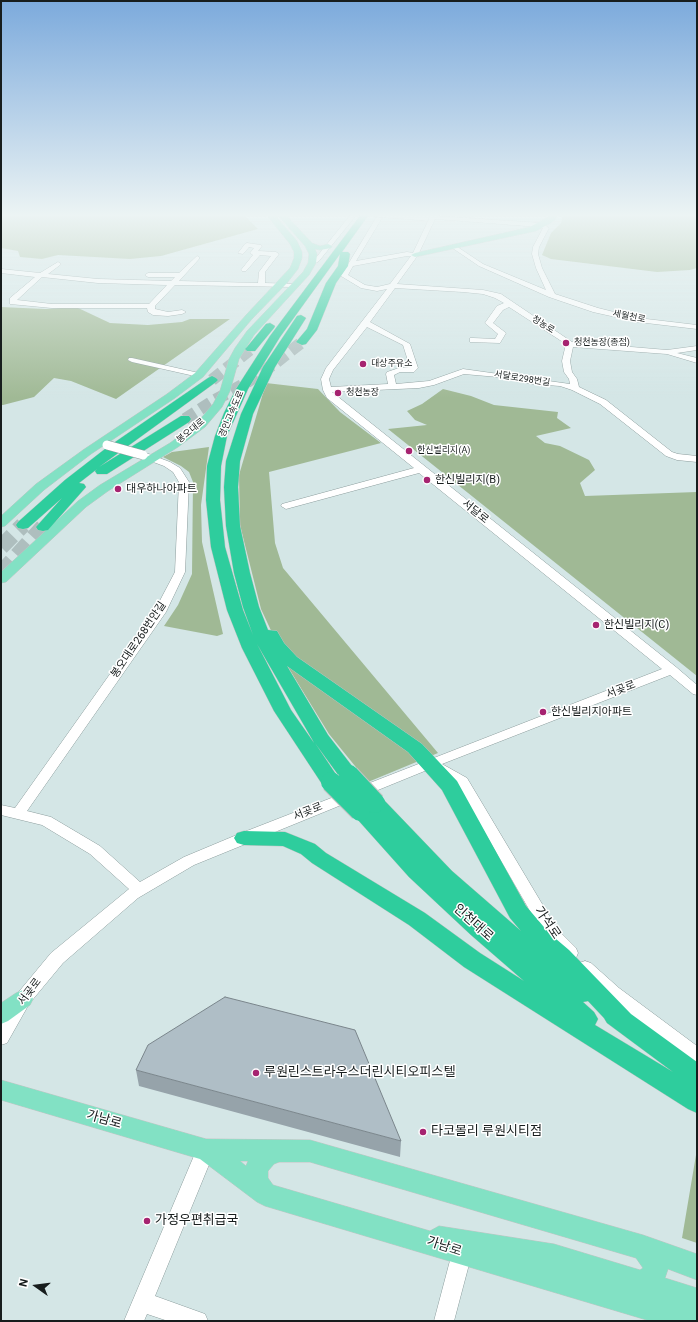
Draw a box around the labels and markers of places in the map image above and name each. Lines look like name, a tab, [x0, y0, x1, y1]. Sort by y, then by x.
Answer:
marker: 청천농장(종점)	[561, 338, 571, 348]
place label: 청천농장(종점)	[574, 338, 630, 348]
marker: 대상주유소	[358, 359, 368, 369]
place label: 대상주유소	[371, 359, 412, 369]
marker: 청천농장	[333, 388, 343, 398]
place label: 청천농장	[346, 388, 379, 398]
marker: 한신빌리지(A)	[404, 446, 414, 456]
place label: 한신빌리지(A)	[417, 446, 470, 456]
place label: 한신빌리지(B)	[435, 473, 500, 487]
marker: 한신빌리지(B)	[422, 475, 432, 485]
place label: 대우하나아파트	[126, 482, 197, 496]
marker: 대우하나아파트	[113, 484, 123, 494]
place label: 한신빌리지(C)	[604, 618, 669, 632]
marker: 한신빌리지(C)	[591, 620, 601, 630]
place label: 한신빌리지아파트	[551, 705, 632, 719]
marker: 한신빌리지아파트	[538, 707, 548, 717]
place label: 루원린스트라우스더린시티오피스텔	[264, 1065, 455, 1081]
marker: 루원린스트라우스더린시티오피스텔	[251, 1068, 261, 1078]
place label: 타코몰리 루원시티점	[431, 1124, 542, 1140]
marker: 타코몰리 루원시티점	[418, 1127, 428, 1137]
place label: 가정우편취급국	[155, 1213, 239, 1229]
marker: 가정우편취급국	[142, 1216, 152, 1226]

